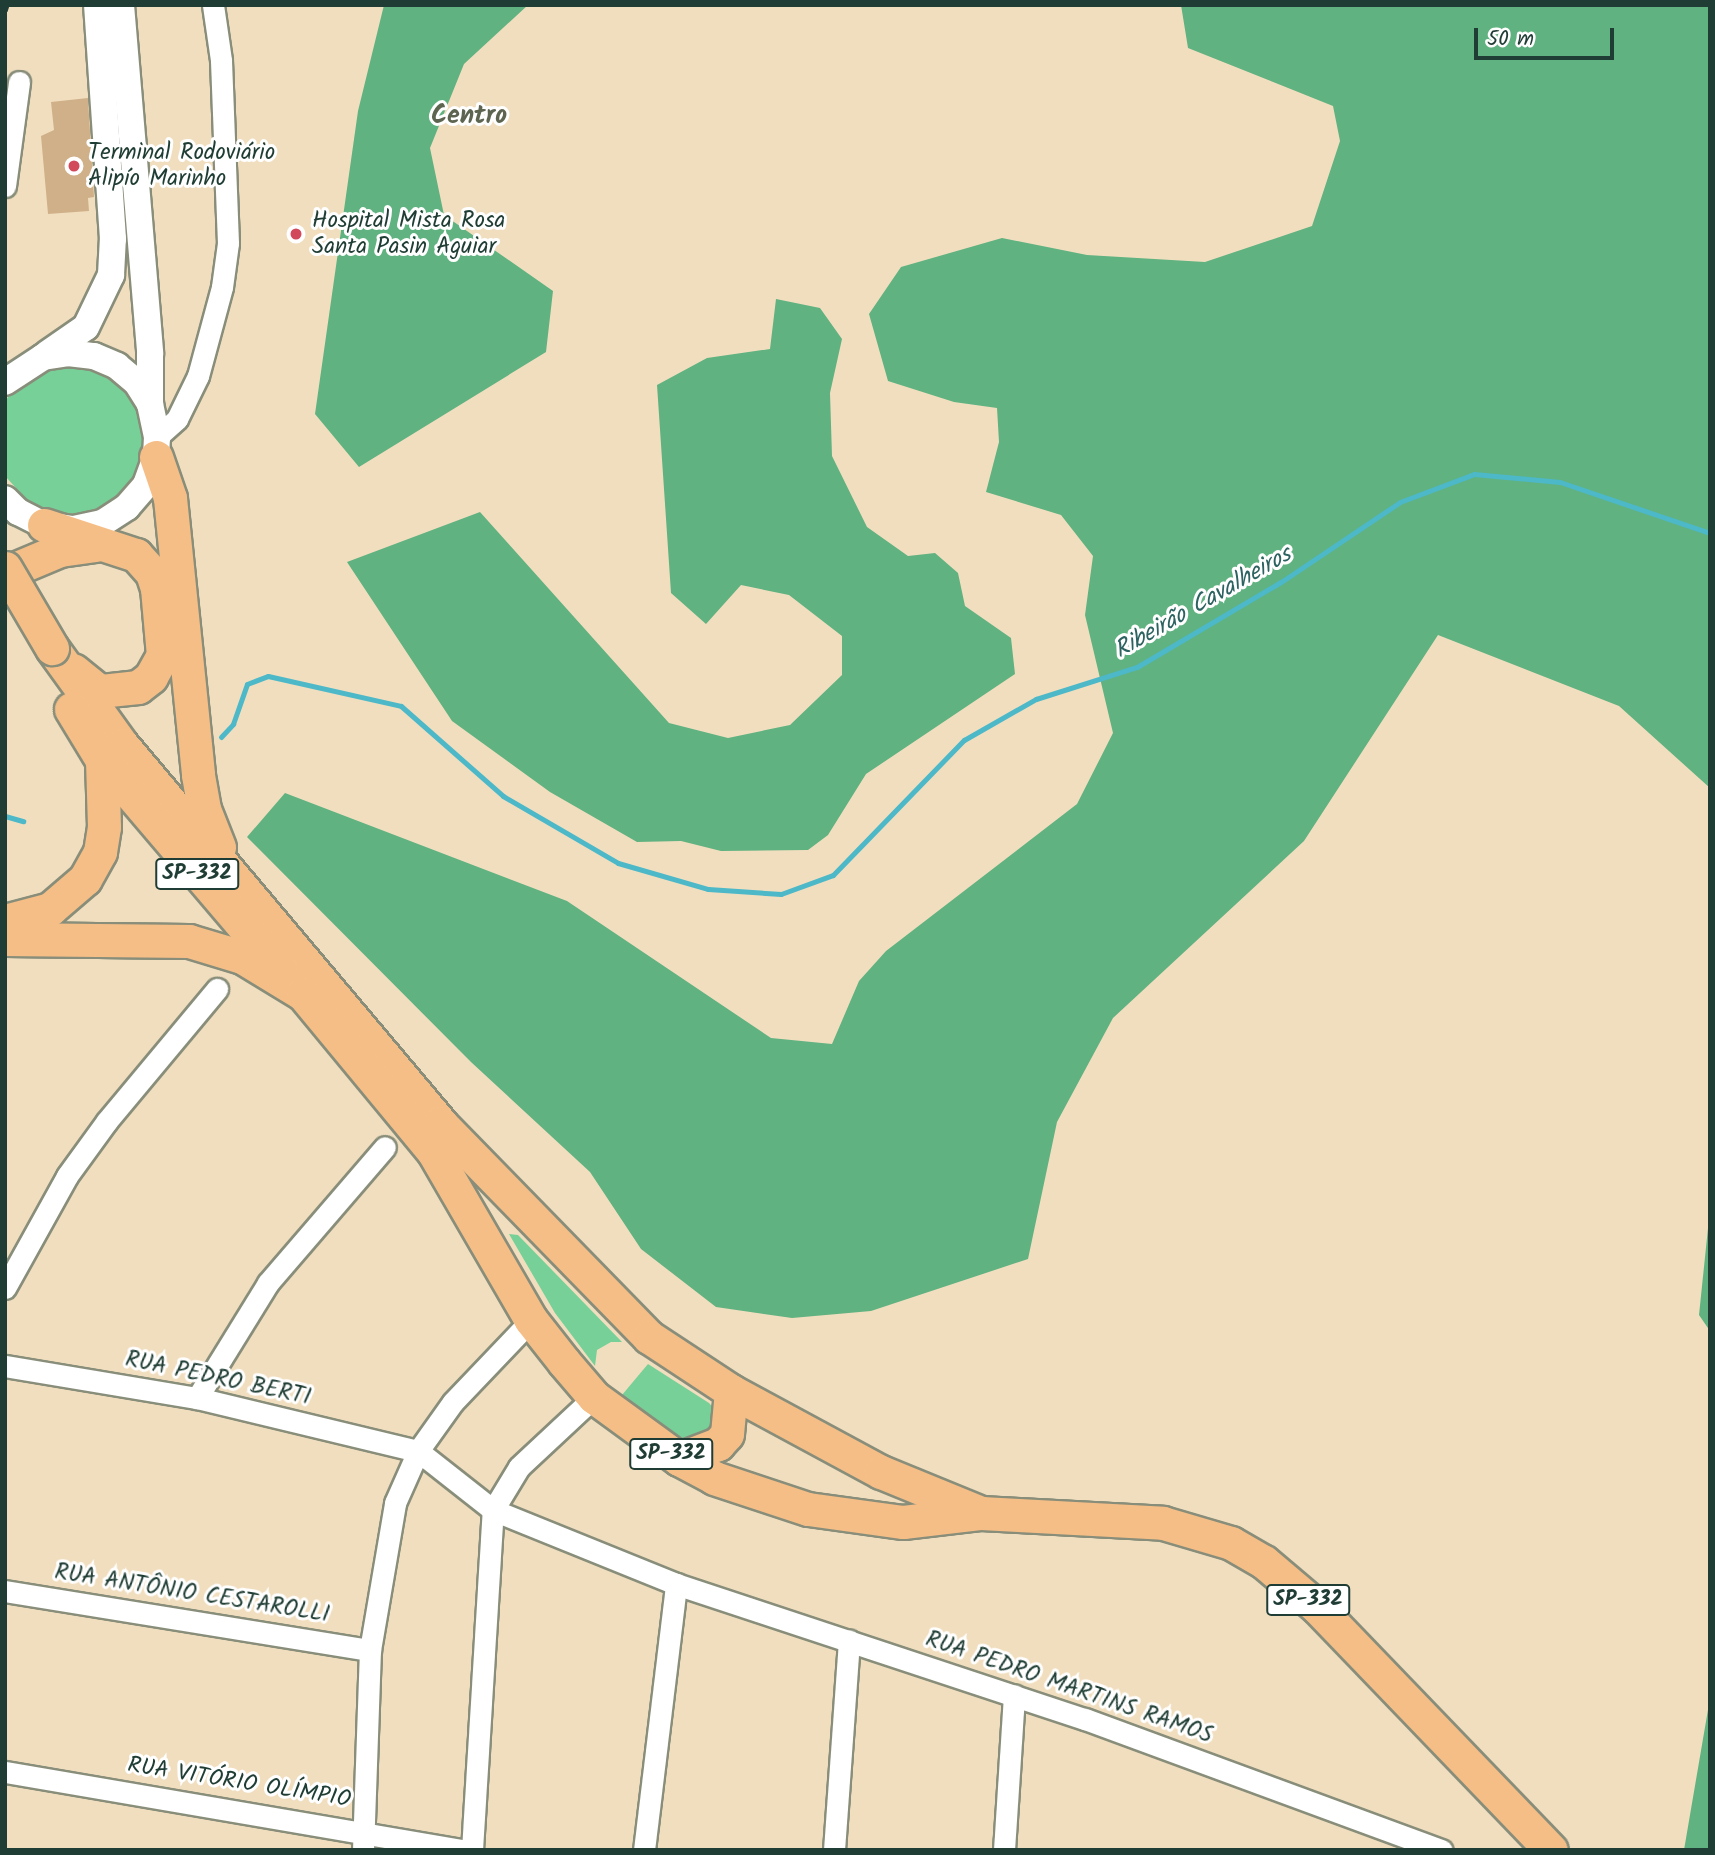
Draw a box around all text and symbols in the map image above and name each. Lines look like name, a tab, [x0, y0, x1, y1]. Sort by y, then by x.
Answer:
scale bar	[1477, 14, 1617, 58]
text: 50 m	[1487, 23, 1534, 56]
district label: Centro	[431, 101, 507, 133]
place label: Terminal Rodoviário Alipío Marinho	[88, 139, 275, 193]
marker: Terminal Rodoviário Alipío Marinho	[66, 158, 82, 174]
place label: Hospital Mista Rosa Santa Pasin Aguiar	[312, 207, 505, 261]
marker: Hospital Mista Rosa Santa Pasin Aguiar	[286, 224, 306, 244]
water label: Ribeirão Cavalheiros	[1109, 541, 1297, 665]
road number: SP-332	[155, 856, 239, 892]
street label: RUA PEDRO BERTI	[123, 1346, 313, 1412]
road number: SP-332	[629, 1436, 713, 1472]
street label: RUA ANTÔNIO CESTAROLLI	[53, 1559, 331, 1629]
road number: SP-332	[1266, 1582, 1350, 1618]
street label: RUA PEDRO MARTINS RAMOS	[922, 1626, 1216, 1750]
street label: RUA VITÓRIO OLÍMPIO	[125, 1752, 353, 1814]

